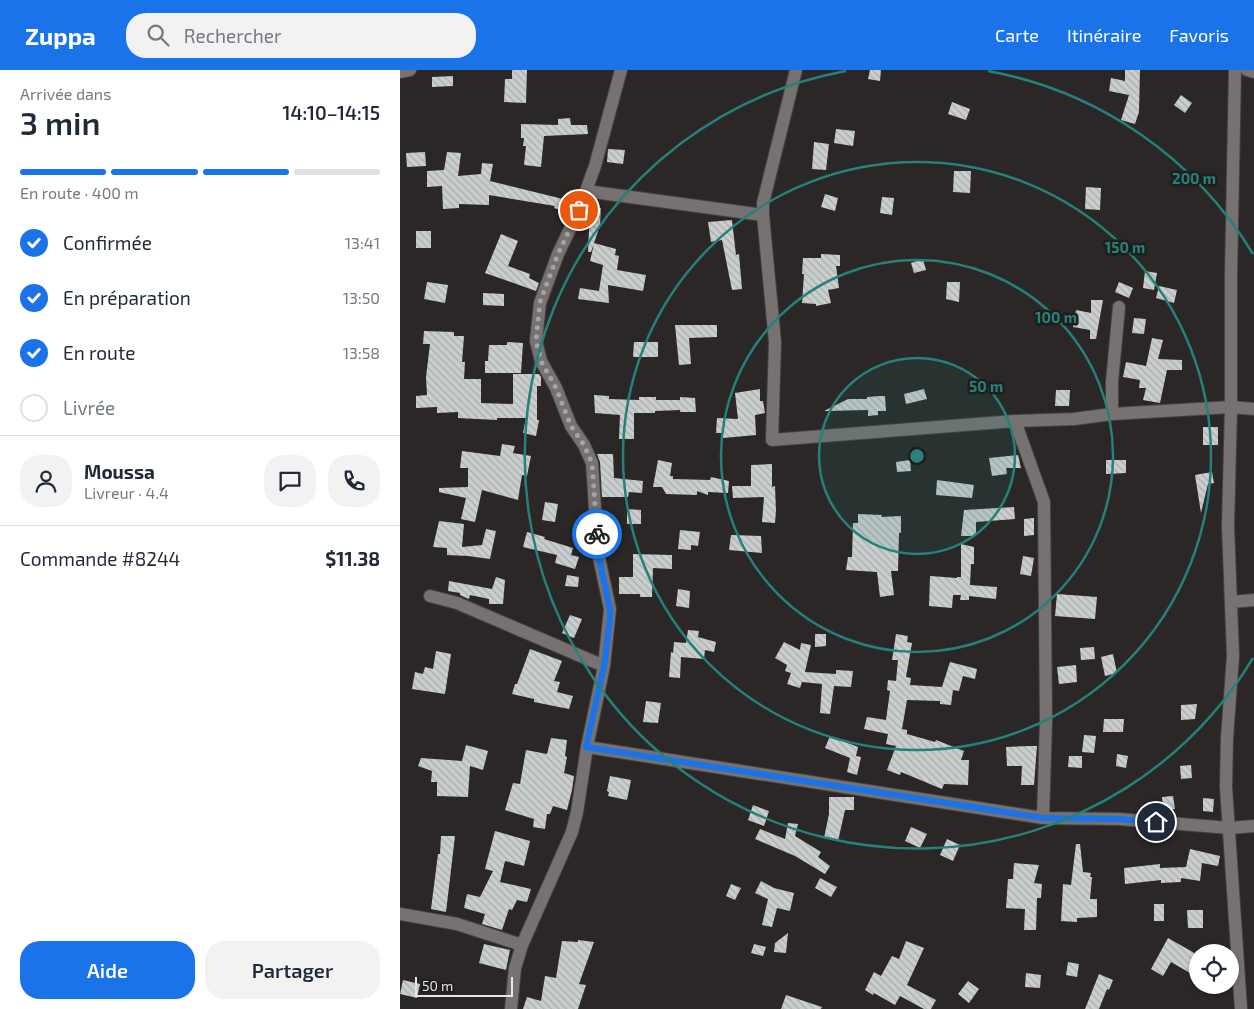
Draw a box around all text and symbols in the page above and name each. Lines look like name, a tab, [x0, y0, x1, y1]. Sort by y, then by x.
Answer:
search box	[126, 13, 476, 58]
text: Zuppa	[25, 21, 96, 50]
icon: search	[144, 21, 172, 49]
text: Rechercher	[184, 24, 282, 47]
text: Carte	[995, 24, 1039, 46]
text: Itinéraire	[1067, 24, 1141, 46]
text: Favoris	[1169, 24, 1229, 46]
text: Arrivée dans	[20, 84, 111, 103]
text: 14:10–14:15	[283, 101, 380, 124]
text: 3 min	[20, 103, 101, 141]
text: 200 m	[1172, 169, 1216, 187]
text: En route · 400 m	[20, 183, 139, 202]
pin	[558, 189, 600, 231]
icon: bag	[565, 196, 593, 224]
icon: check	[20, 229, 48, 257]
text: Confirmée	[63, 231, 152, 254]
text: 13:41	[345, 233, 380, 252]
text: 150 m	[1105, 238, 1145, 256]
icon: check	[20, 284, 48, 312]
text: En préparation	[63, 286, 191, 309]
text: 13:50	[343, 288, 380, 307]
text: 100 m	[1035, 308, 1077, 326]
icon: check	[20, 339, 48, 367]
text: En route	[63, 341, 135, 364]
text: 13:58	[343, 343, 380, 362]
text: 50 m	[969, 377, 1003, 395]
text: Livrée	[63, 396, 115, 419]
centre of rings	[908, 447, 926, 465]
button: person	[20, 455, 72, 507]
button: chat	[264, 455, 316, 507]
button: phone	[328, 455, 380, 507]
text: Moussa	[84, 460, 155, 483]
text: Livreur · 4.4	[84, 483, 169, 502]
courier	[572, 509, 622, 559]
icon: bike	[583, 520, 611, 548]
text: Commande #8244	[20, 547, 180, 570]
text: $11.38	[325, 547, 380, 570]
pin	[1135, 801, 1177, 843]
icon: home	[1142, 808, 1170, 836]
button: Aide	[20, 941, 195, 999]
button: Partager	[205, 941, 380, 999]
map controls	[1189, 944, 1239, 994]
button: locate	[1189, 944, 1239, 994]
scale bar	[415, 974, 512, 997]
text: 50 m	[422, 977, 453, 994]

